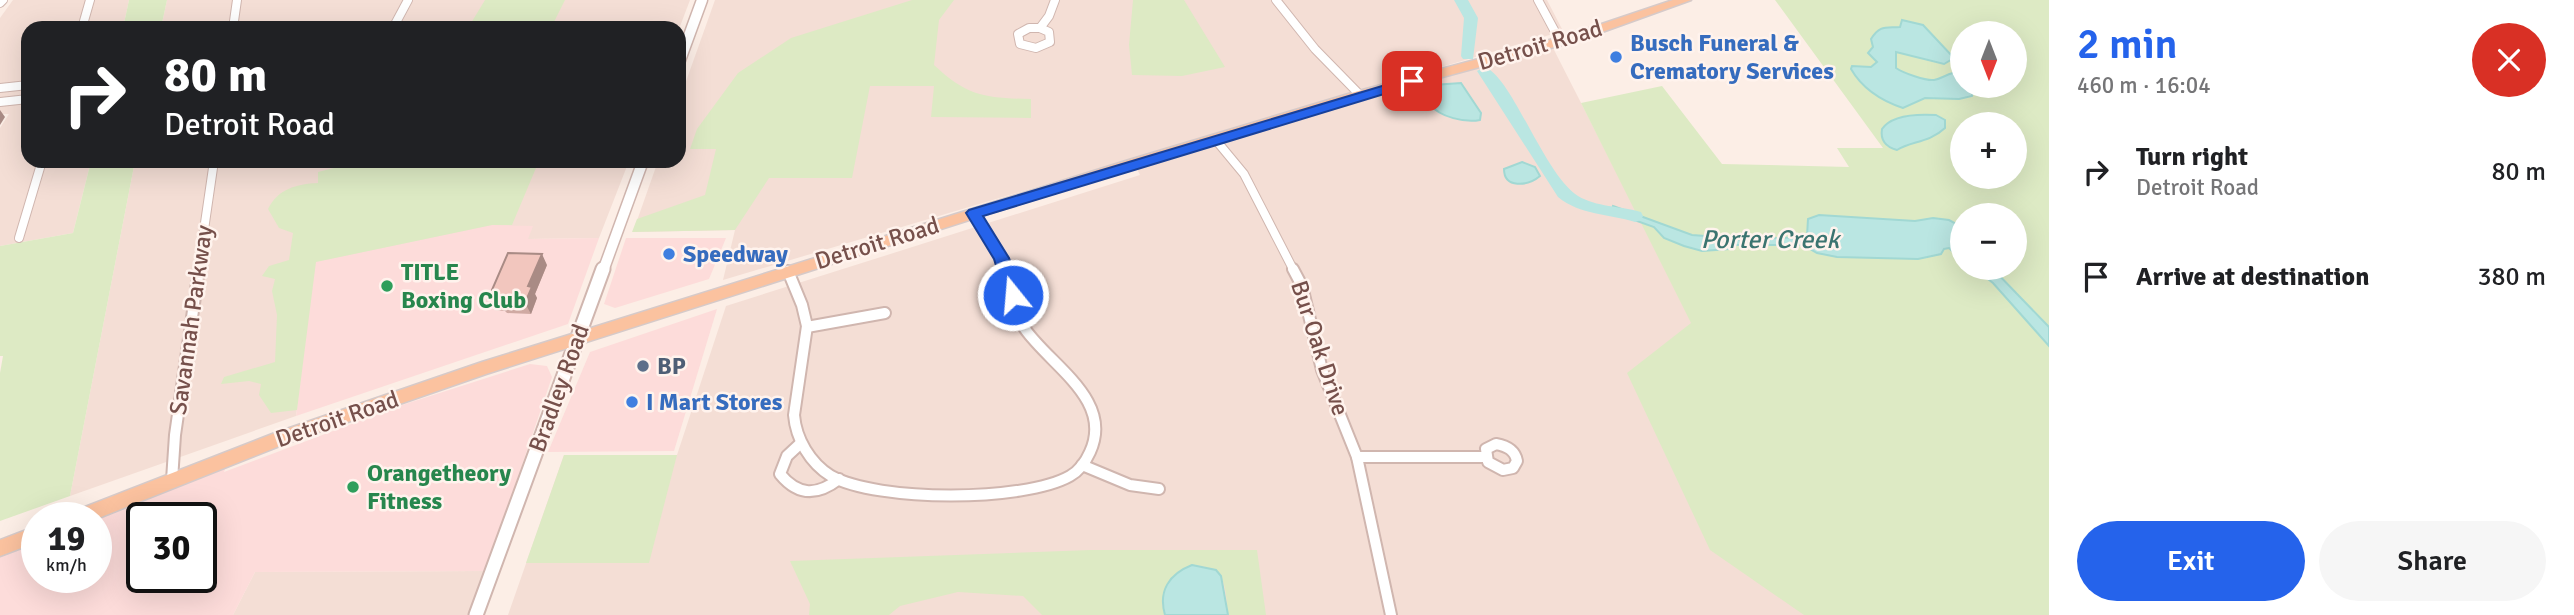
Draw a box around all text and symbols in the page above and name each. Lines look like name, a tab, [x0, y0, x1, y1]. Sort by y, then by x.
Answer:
street label: Detroit Road	[1474, 13, 1606, 77]
text: 2 min	[2077, 19, 2178, 70]
north arrow	[1950, 21, 2026, 98]
map controls	[1950, 21, 2027, 280]
button: close	[2472, 23, 2546, 97]
place label: Busch Funeral & Crematory Services	[1630, 28, 1834, 86]
text: 80 m	[164, 45, 267, 105]
icon: right	[49, 49, 140, 140]
marker: Busch Funeral & Crematory Services	[1608, 49, 1624, 65]
pin	[1382, 51, 1442, 111]
icon: arrive	[1393, 62, 1431, 100]
text: 460 m · 16:04	[2077, 71, 2211, 100]
text: Detroit Road	[164, 105, 335, 144]
button: +	[1950, 112, 2027, 189]
text: Turn right	[2136, 141, 2248, 173]
icon: right	[2077, 153, 2115, 191]
text: 80 m	[2491, 156, 2546, 188]
text: Detroit Road	[2136, 173, 2259, 202]
button: −	[1950, 203, 2027, 280]
street label: Detroit Road	[811, 210, 943, 276]
street label: Savannah Parkway	[163, 223, 219, 417]
water label: Porter Creek	[1701, 224, 1841, 256]
place label: Speedway	[683, 239, 788, 269]
marker: Speedway	[661, 246, 677, 262]
place label: TITLE Boxing Club	[401, 257, 526, 315]
position arrow	[976, 258, 1050, 332]
icon: arrive	[2077, 258, 2115, 296]
text: Arrive at destination	[2136, 261, 2369, 293]
text: 380 m	[2477, 261, 2546, 293]
street label: Bur Oak Drive	[1284, 277, 1356, 419]
marker: TITLE Boxing Club	[379, 278, 395, 294]
street label: Bradley Road	[522, 320, 596, 456]
place label: BP	[657, 351, 686, 381]
marker: BP	[635, 358, 651, 374]
street label: Detroit Road	[271, 384, 403, 454]
place label: I Mart Stores	[646, 387, 783, 417]
marker: I Mart Stores	[624, 394, 640, 410]
place label: Orangetheory Fitness	[367, 458, 511, 516]
marker: Orangetheory Fitness	[345, 479, 361, 495]
speed limit sign: 30	[126, 502, 217, 593]
text: 19	[48, 517, 85, 560]
button: Exit	[2077, 521, 2305, 601]
button: Share	[2319, 521, 2546, 601]
text: km/h	[46, 554, 87, 576]

